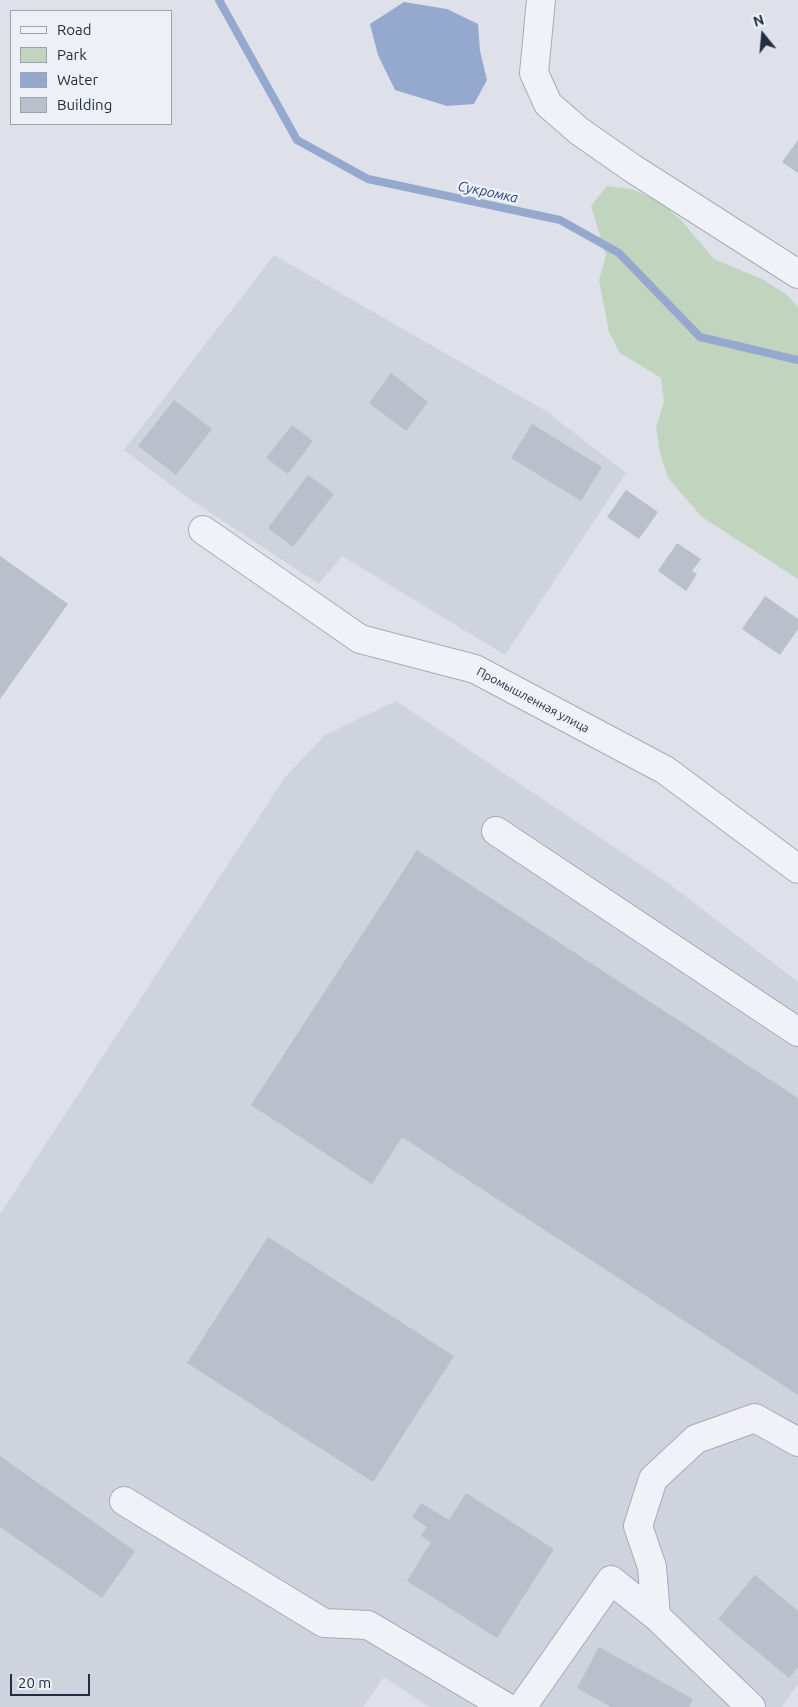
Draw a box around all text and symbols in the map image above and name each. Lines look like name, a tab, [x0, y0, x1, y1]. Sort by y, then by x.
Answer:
legend	[10, 10, 172, 125]
north arrow	[738, 10, 788, 60]
text: N	[751, 11, 766, 30]
text: Road	[57, 21, 92, 38]
text: Park	[57, 46, 87, 63]
text: Water	[57, 71, 98, 88]
text: Building	[57, 96, 112, 113]
water label: Сукромка	[456, 177, 520, 207]
street label: Промышленная улица	[474, 664, 592, 736]
scale bar	[12, 1664, 92, 1696]
text: 20 m	[18, 1674, 51, 1691]

